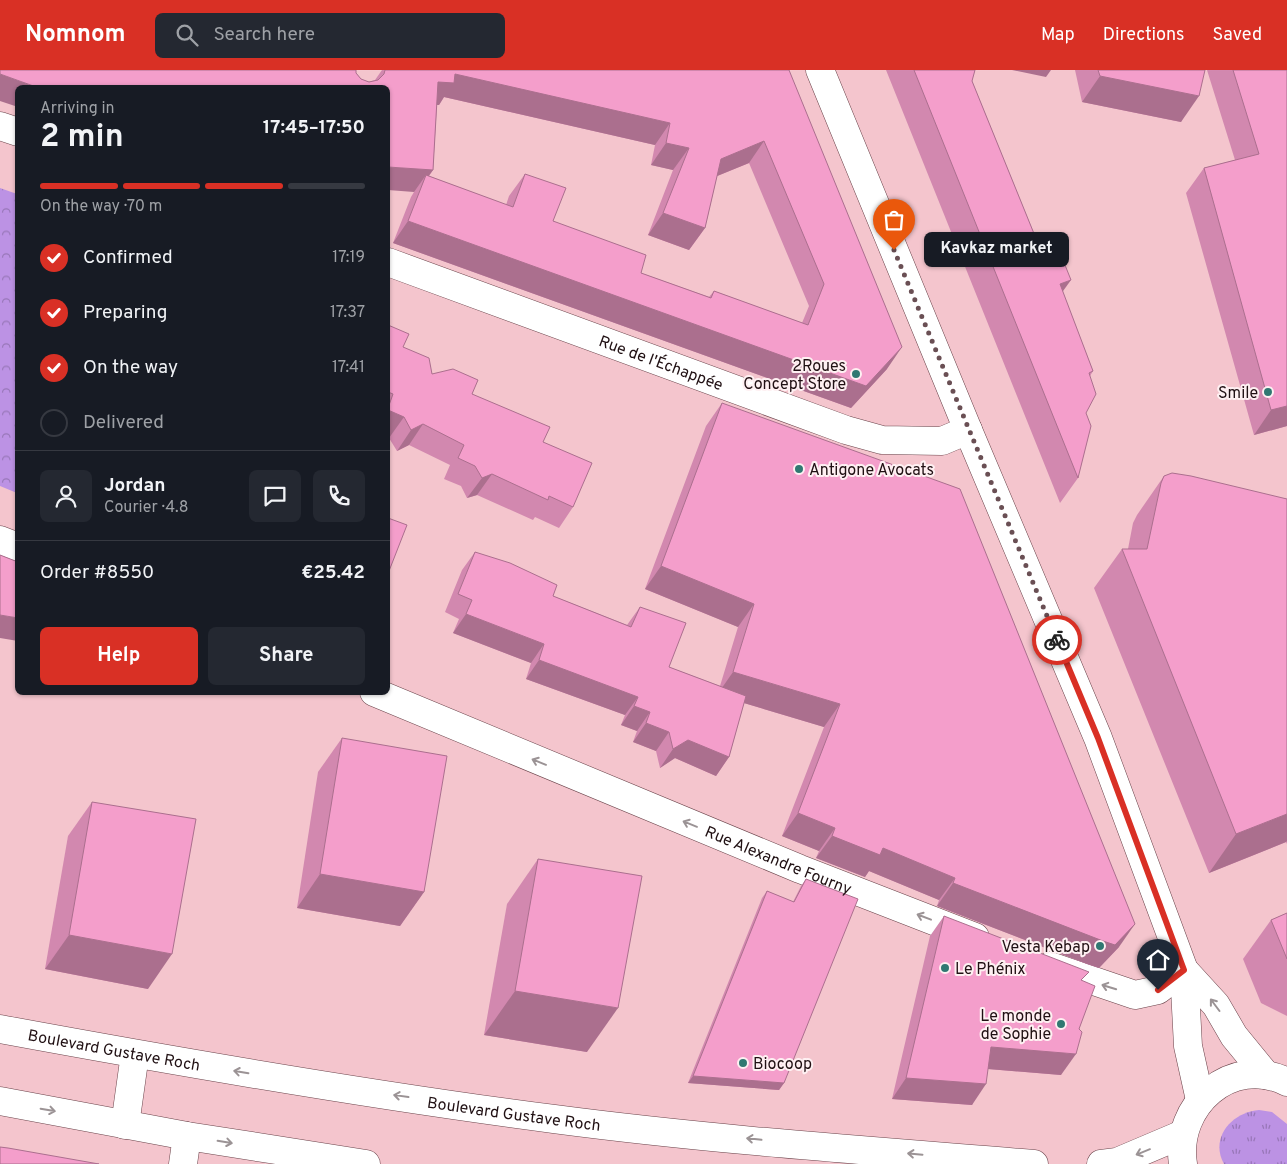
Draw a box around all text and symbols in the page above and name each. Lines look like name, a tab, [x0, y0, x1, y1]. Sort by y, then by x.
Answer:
search box	[155, 13, 505, 58]
text: Nomnom	[25, 20, 125, 50]
icon: search	[173, 21, 201, 49]
text: Search here	[213, 23, 315, 47]
text: Map	[1041, 24, 1075, 47]
text: Directions	[1103, 24, 1185, 47]
text: Saved	[1213, 24, 1262, 47]
text: Arriving in	[40, 99, 115, 119]
text: 17:45–17:50	[263, 116, 365, 140]
text: 2 min	[40, 118, 124, 158]
text: On the way · 70 m	[40, 197, 162, 217]
pin	[873, 199, 915, 250]
icon: bag	[880, 206, 908, 234]
callout: Kavkaz market	[924, 232, 1069, 268]
text: Kavkaz market	[940, 239, 1053, 259]
icon: check	[40, 244, 68, 272]
text: Confirmed	[83, 246, 173, 270]
text: 17:19	[332, 248, 365, 268]
icon: check	[40, 299, 68, 327]
text: Preparing	[83, 301, 167, 325]
text: 17:37	[330, 303, 365, 323]
street label: Rue de l'Échappée	[596, 332, 725, 396]
icon: check	[40, 354, 68, 382]
text: On the way	[83, 356, 178, 380]
place label: 2Roues Concept Store	[743, 357, 846, 395]
text: 17:41	[332, 358, 365, 378]
marker: 2Roues Concept Store	[850, 368, 862, 380]
place label: Smile	[1218, 384, 1258, 404]
marker: Smile	[1262, 386, 1274, 398]
text: Delivered	[83, 411, 164, 435]
place label: Antigone Avocats	[809, 461, 934, 481]
marker: Antigone Avocats	[793, 463, 805, 475]
button: person	[40, 470, 92, 522]
button: chat	[249, 470, 301, 522]
button: phone	[313, 470, 365, 522]
text: Jordan	[104, 474, 166, 498]
text: Courier · 4.8	[104, 498, 188, 518]
text: Order #8550	[40, 561, 154, 585]
text: €25.42	[301, 561, 365, 585]
courier	[1032, 615, 1082, 665]
icon: bike	[1043, 626, 1071, 654]
button: Help	[40, 627, 198, 685]
button: Share	[208, 627, 365, 685]
one-way arrow	[532, 756, 547, 766]
one-way arrow	[683, 818, 698, 828]
street label: Rue Alexandre Fourny	[702, 823, 854, 900]
one-way arrow	[917, 911, 932, 921]
place label: Vesta Kebap	[1002, 938, 1090, 958]
pin	[1137, 939, 1179, 990]
marker: Vesta Kebap	[1094, 940, 1106, 952]
icon: home	[1144, 946, 1172, 974]
place label: Le Phénix	[955, 960, 1026, 980]
marker: Le Phénix	[939, 962, 951, 974]
one-way arrow	[1101, 982, 1117, 991]
one-way arrow	[1210, 998, 1220, 1012]
place label: Le monde de Sophie	[980, 1007, 1051, 1045]
marker: Le monde de Sophie	[1055, 1018, 1067, 1030]
street label: Boulevard Gustave Roch	[26, 1026, 202, 1077]
place label: Biocoop	[753, 1055, 812, 1075]
marker: Biocoop	[737, 1057, 749, 1069]
one-way arrow	[233, 1067, 249, 1077]
one-way arrow	[394, 1091, 410, 1101]
street label: Boulevard Gustave Roch	[426, 1094, 602, 1137]
one-way arrow	[40, 1106, 56, 1116]
one-way arrow	[746, 1135, 762, 1144]
one-way arrow	[217, 1137, 233, 1147]
one-way arrow	[1136, 1147, 1151, 1157]
one-way arrow	[908, 1149, 924, 1159]

